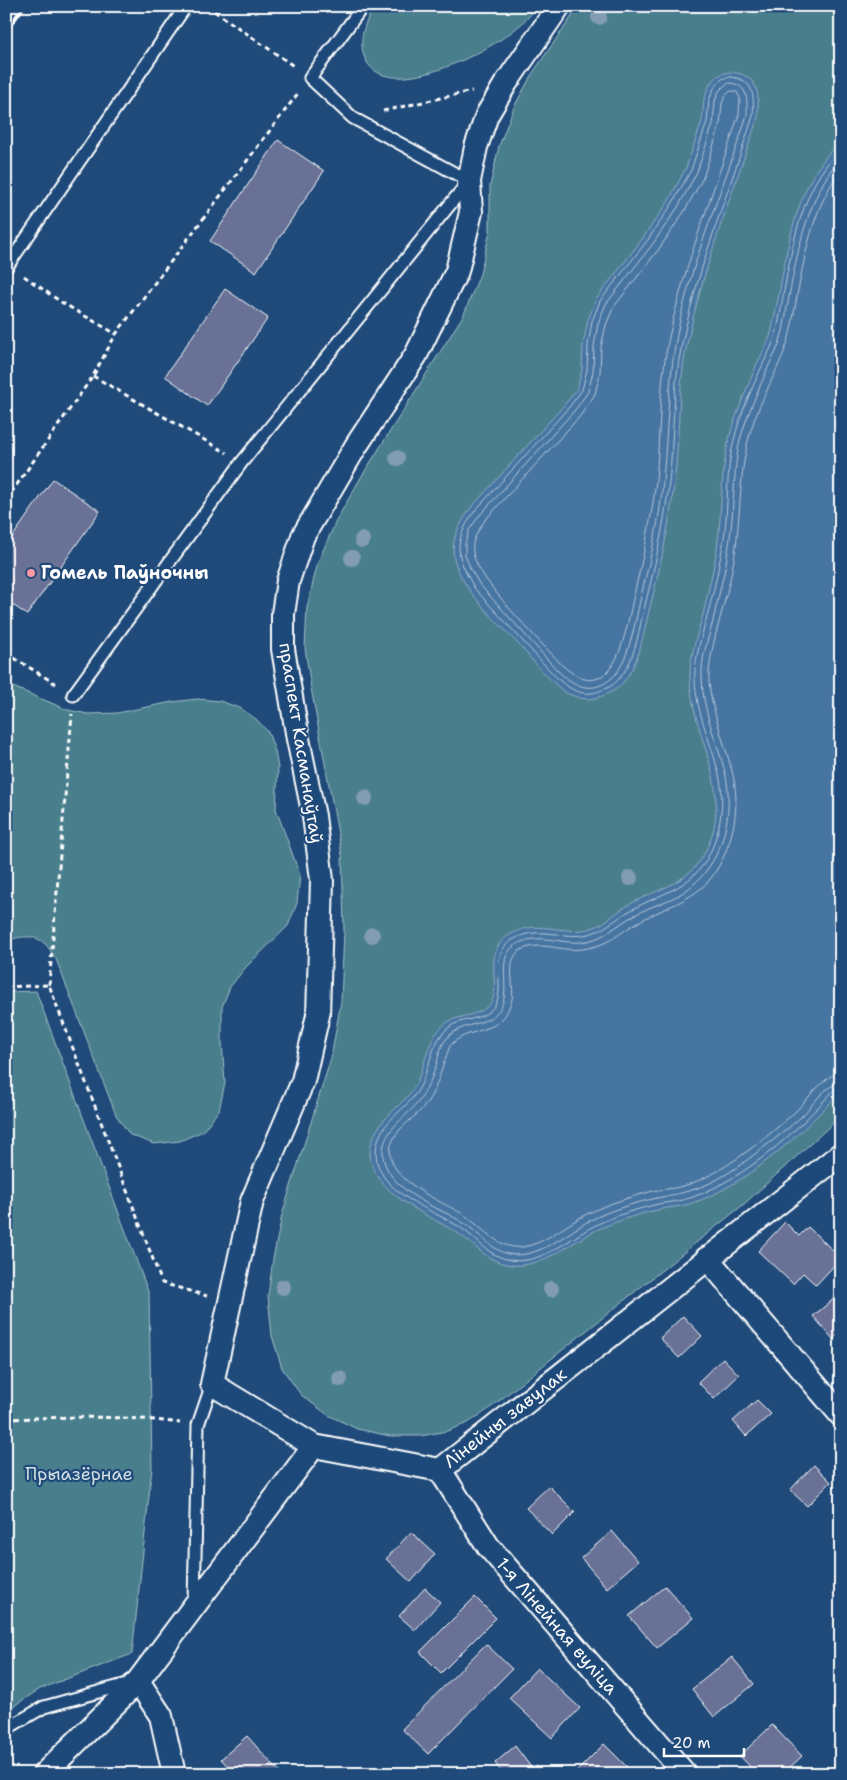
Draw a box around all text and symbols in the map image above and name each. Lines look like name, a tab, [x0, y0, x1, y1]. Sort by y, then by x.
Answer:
place label: Гомель Паўночны	[41, 561, 209, 585]
marker: Гомель Паўночны	[25, 567, 37, 579]
street label: праспект Касманаўтаў	[273, 641, 329, 845]
street label: Лінейны завулак	[439, 1362, 572, 1474]
park label: Прыазёрнае	[25, 1462, 133, 1486]
street label: 1-я Лінейная вуліца	[491, 1552, 623, 1700]
scale bar	[664, 1725, 744, 1757]
text: 20 m	[672, 1733, 711, 1753]

